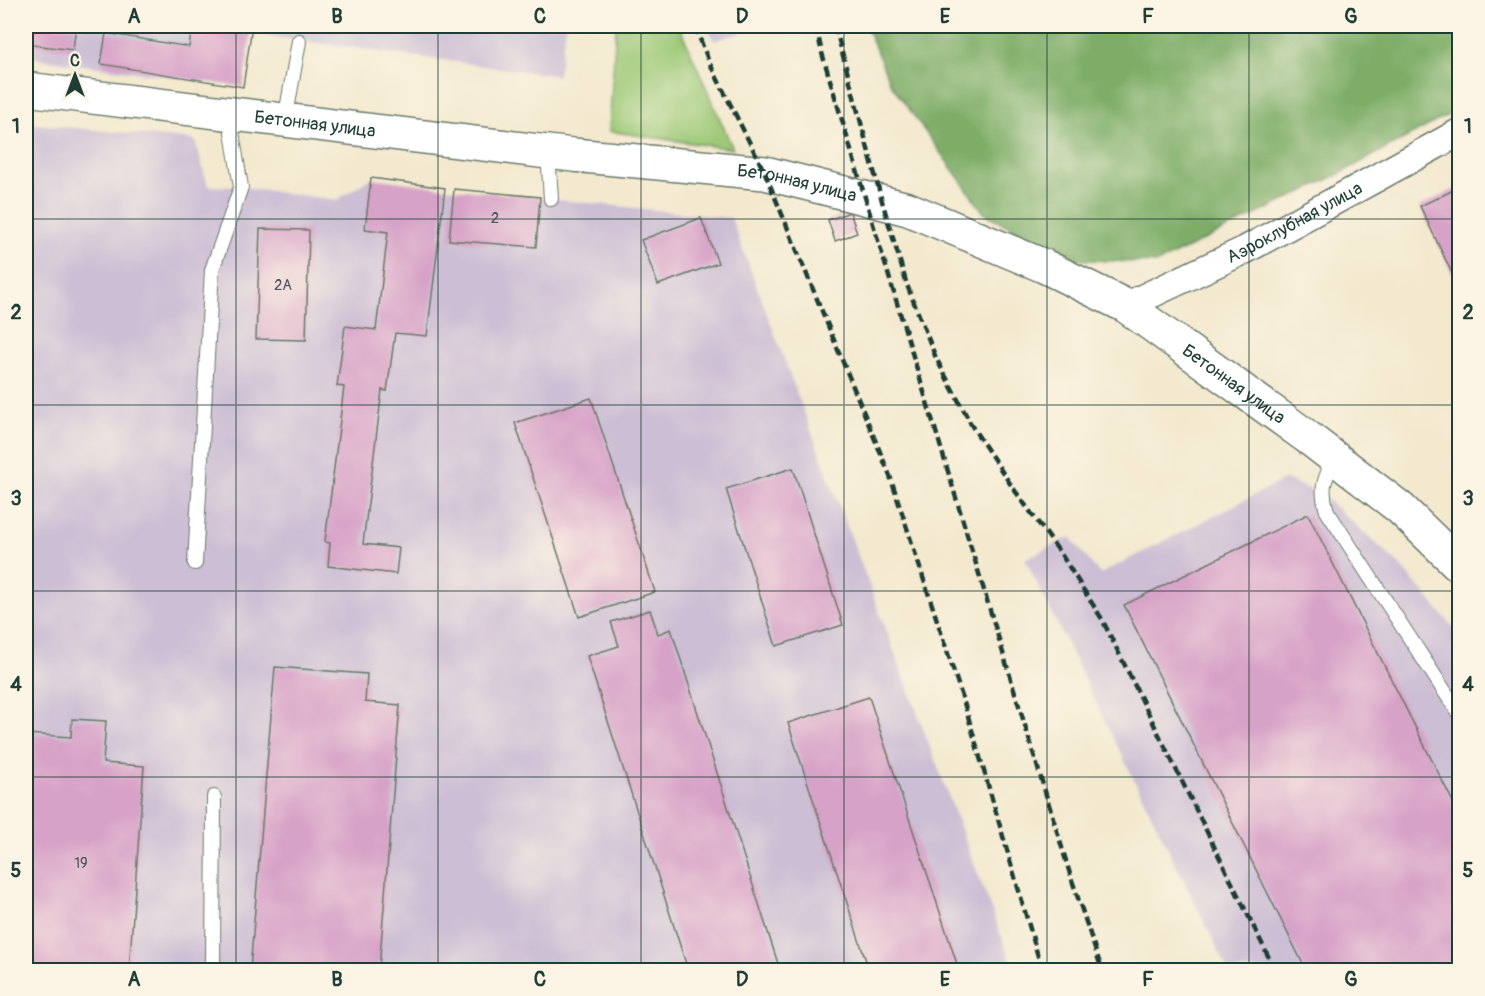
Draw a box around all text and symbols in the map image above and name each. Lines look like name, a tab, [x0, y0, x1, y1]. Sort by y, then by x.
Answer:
text: A	[128, 4, 141, 29]
text: B	[331, 4, 343, 29]
text: C	[534, 4, 546, 29]
text: D	[736, 4, 749, 29]
text: E	[940, 4, 951, 29]
text: F	[1142, 4, 1154, 29]
text: G	[1344, 4, 1358, 29]
north arrow	[45, 45, 105, 105]
text: С	[70, 51, 80, 71]
street label: Бетонная улица	[253, 105, 377, 143]
text: 1	[12, 114, 20, 139]
text: 1	[1464, 114, 1472, 139]
street label: Бетонная улица	[736, 159, 859, 207]
street label: Аэроклубная улица	[1223, 176, 1366, 268]
house number: 2	[491, 209, 499, 228]
house number: 2А	[274, 276, 292, 295]
text: 2	[10, 300, 22, 325]
text: 2	[1462, 300, 1474, 325]
street label: Бетонная улица	[1178, 339, 1290, 429]
text: 3	[10, 486, 22, 511]
text: 3	[1462, 486, 1474, 511]
text: 4	[10, 672, 22, 697]
text: 4	[1462, 672, 1474, 697]
house number: 19	[74, 854, 88, 873]
text: 5	[11, 858, 22, 883]
text: 5	[1463, 858, 1474, 883]
text: A	[128, 967, 141, 992]
text: B	[331, 967, 343, 992]
text: C	[534, 967, 546, 992]
text: D	[736, 967, 749, 992]
text: E	[940, 967, 951, 992]
text: F	[1142, 967, 1154, 992]
text: G	[1344, 967, 1358, 992]

